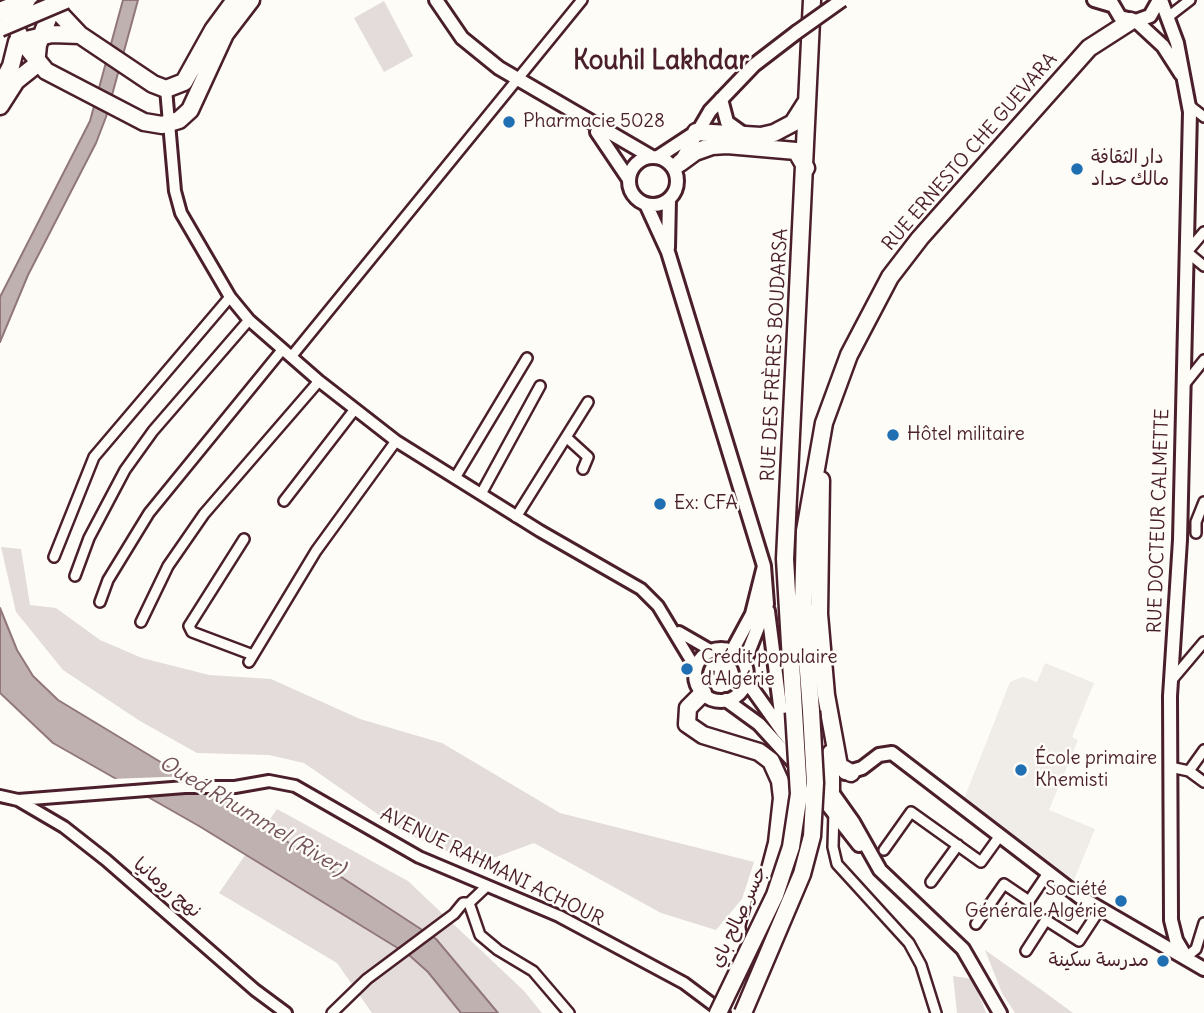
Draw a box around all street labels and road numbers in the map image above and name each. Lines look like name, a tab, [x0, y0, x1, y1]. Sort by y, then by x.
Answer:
street label: RUE ERNESTO CHE GUEVARA	[878, 48, 1062, 256]
street label: RUE DES FRÈRES BOUDARSA	[757, 228, 793, 482]
street label: RUE DOCTEUR CALMETTE	[1144, 408, 1174, 634]
street label: AVENUE RAHMANI ACHOUR	[377, 803, 607, 931]
street label: نهج رومانيا	[128, 853, 206, 923]
street label: جسر صالح باي	[706, 863, 772, 971]

